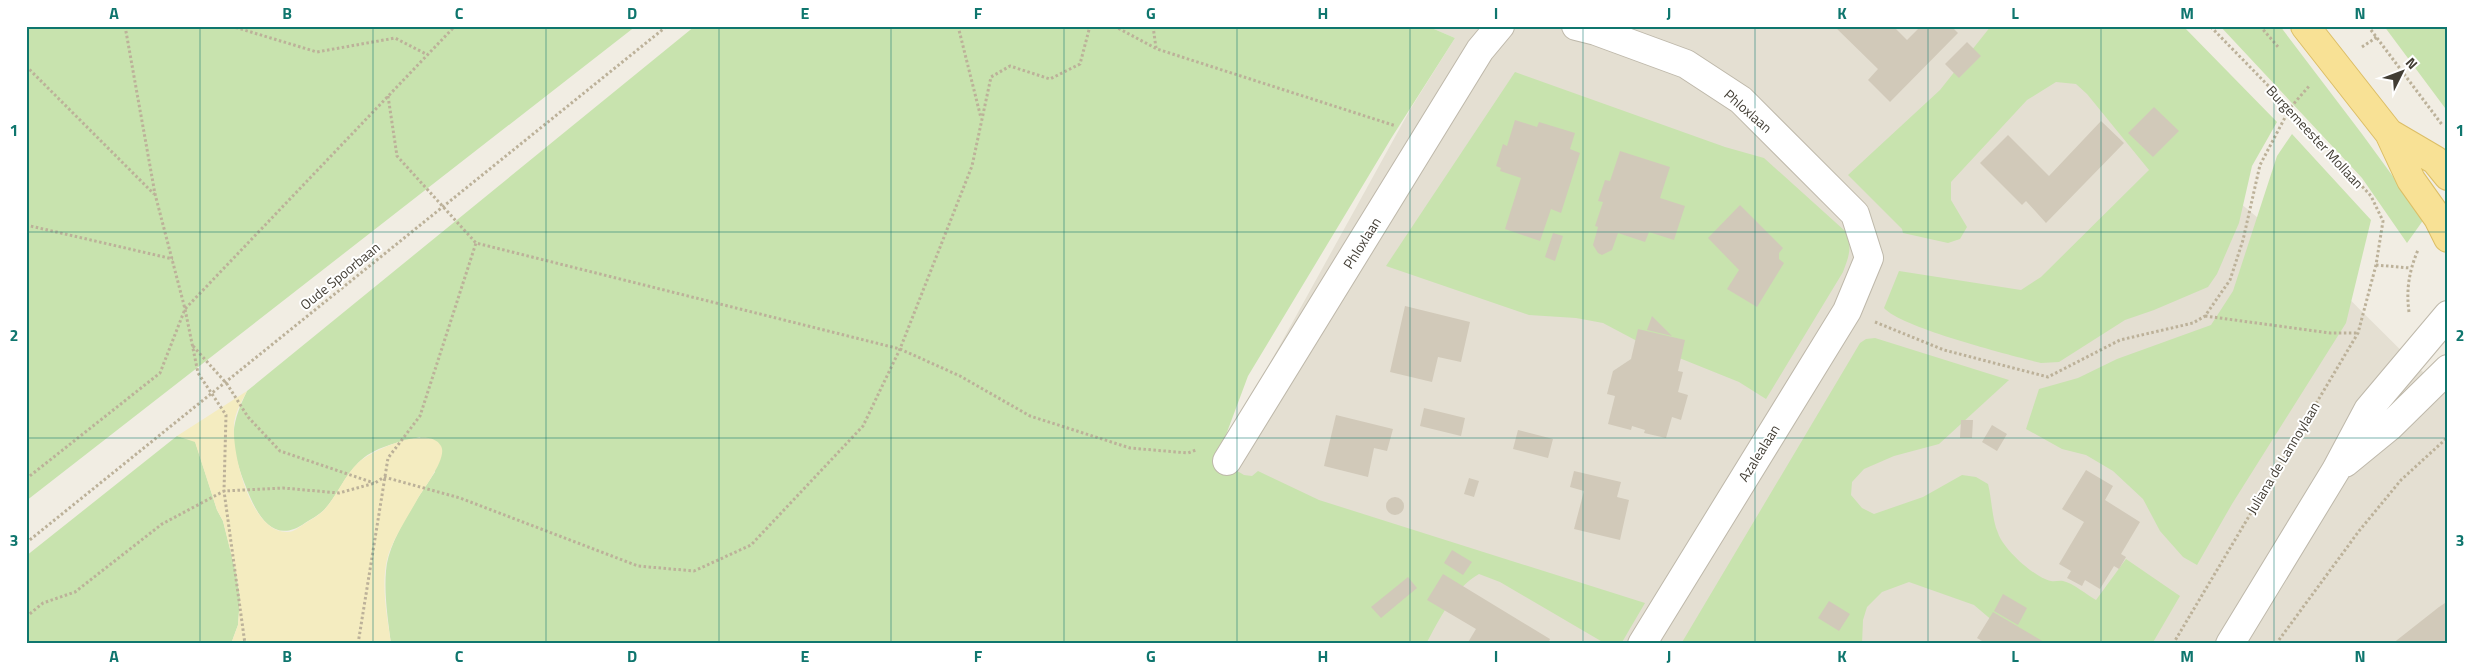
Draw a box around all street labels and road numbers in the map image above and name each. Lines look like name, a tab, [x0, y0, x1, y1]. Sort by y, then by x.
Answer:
street label: Burgemeester Mollaan	[2262, 80, 2369, 193]
street label: Phloxlaan	[1720, 84, 1777, 137]
street label: Phloxlaan	[1337, 213, 1386, 273]
street label: Oude Spoorbaan	[295, 237, 384, 315]
street label: Juliana de Lannoylaan	[2241, 398, 2324, 518]
street label: Azalealaan	[1733, 420, 1784, 485]

